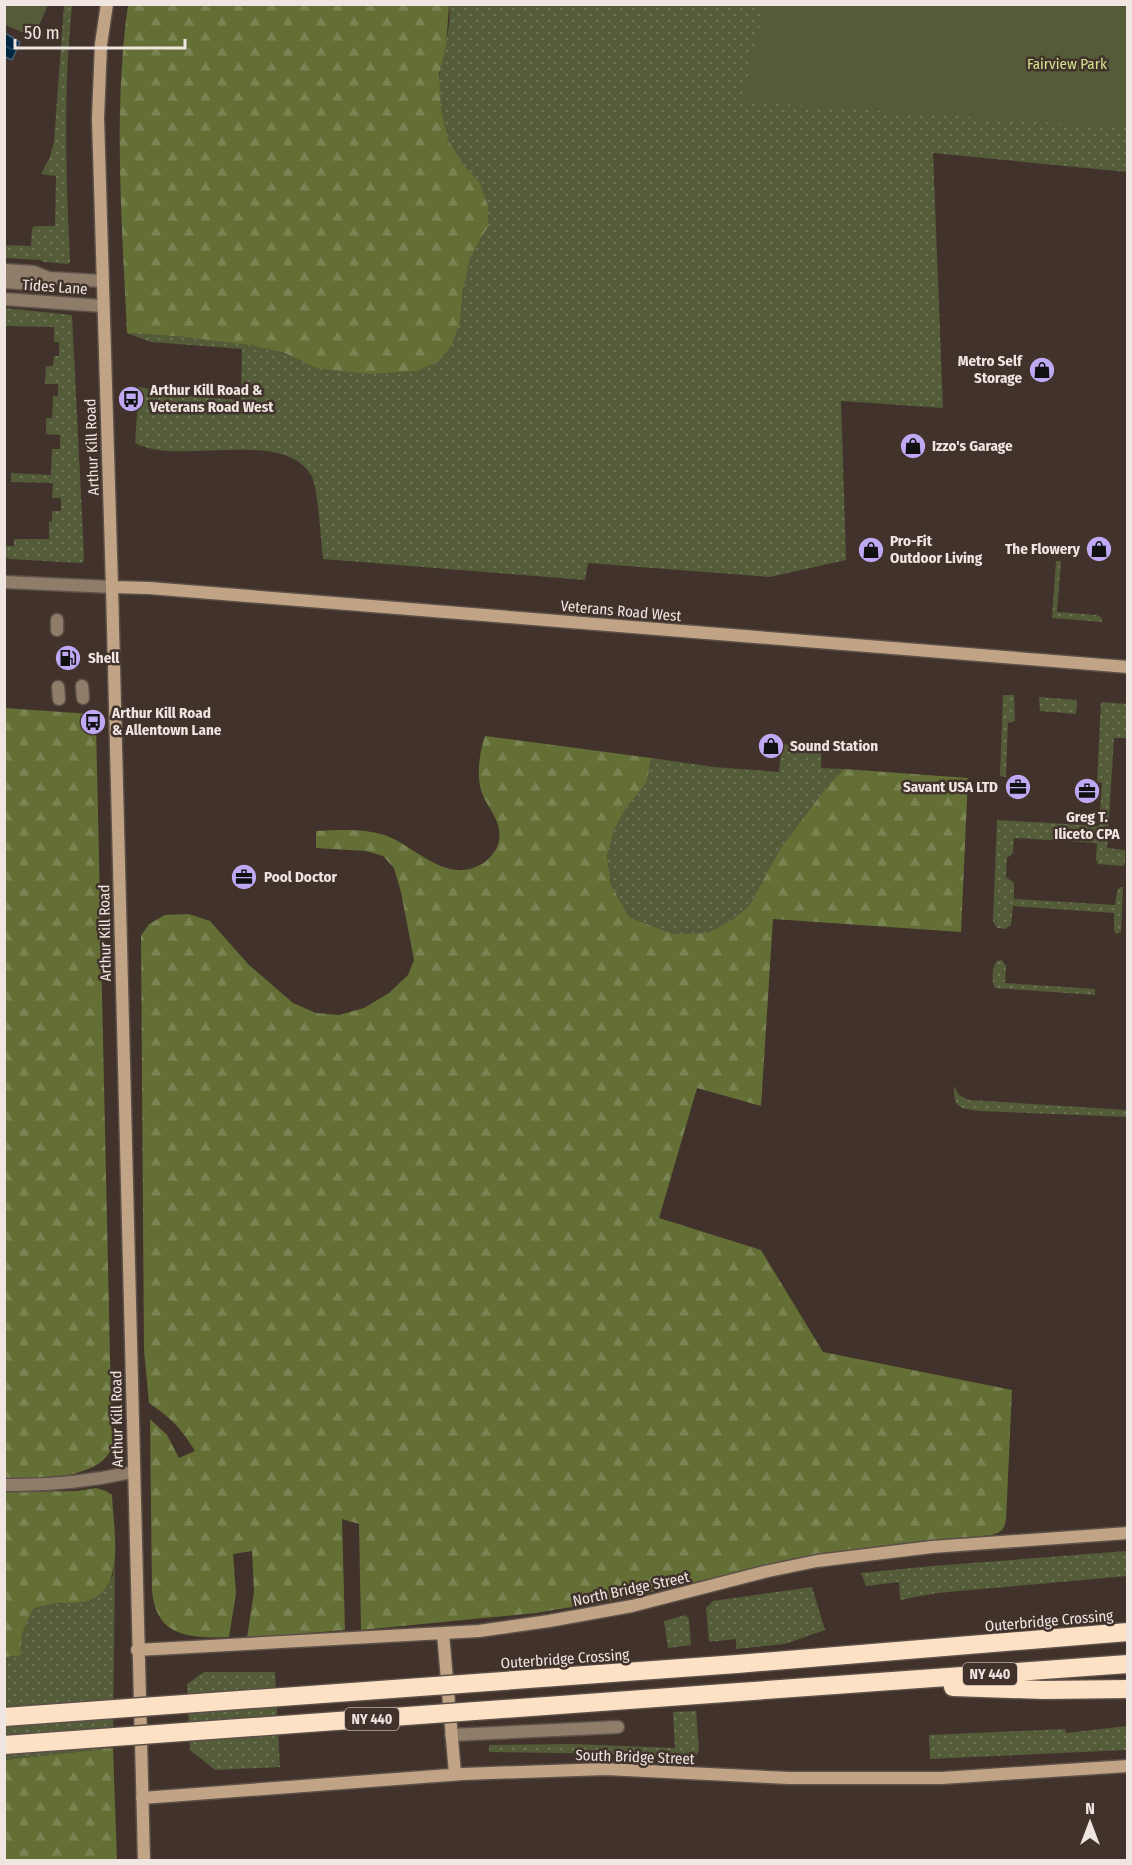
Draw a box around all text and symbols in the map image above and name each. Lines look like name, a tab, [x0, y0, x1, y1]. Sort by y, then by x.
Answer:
scale bar	[15, 12, 184, 50]
text: 50 m	[24, 22, 60, 44]
park label: Fairview Park	[1027, 55, 1107, 73]
street label: Tides Lane	[22, 276, 88, 298]
place label: Metro Self Storage	[958, 352, 1023, 387]
shop icon: Metro Self Storage	[1027, 355, 1057, 385]
place label: Arthur Kill Road & Veterans Road West	[149, 381, 274, 416]
bus stop icon: Arthur Kill Road & Veterans Road West	[116, 384, 146, 414]
street label: Arthur Kill Road	[81, 398, 103, 496]
shop icon: Izzo's Garage	[898, 431, 928, 461]
place label: Izzo's Garage	[932, 437, 1013, 455]
place label: Pro-Fit Outdoor Living	[890, 532, 983, 567]
shop icon: The Flowery	[1084, 534, 1114, 564]
shop icon: Pro-Fit Outdoor Living	[856, 535, 886, 565]
place label: The Flowery	[1005, 540, 1081, 558]
street label: Veterans Road West	[560, 597, 682, 625]
fuel station icon: Shell	[53, 643, 83, 673]
place label: Shell	[88, 649, 120, 667]
place label: Arthur Kill Road & Allentown Lane	[111, 704, 222, 739]
bus stop icon: Arthur Kill Road & Allentown Lane	[78, 707, 108, 737]
shop icon: Sound Station	[756, 731, 786, 761]
place label: Sound Station	[790, 737, 878, 755]
office icon: Savant USA LTD	[1003, 772, 1033, 802]
office icon: Greg T. Iliceto CPA	[1072, 776, 1102, 806]
place label: Savant USA LTD	[903, 778, 998, 796]
place label: Greg T. Iliceto CPA	[1054, 808, 1120, 843]
office icon: Pool Doctor	[229, 862, 259, 892]
place label: Pool Doctor	[264, 868, 337, 886]
street label: Arthur Kill Road	[95, 884, 115, 982]
street label: Arthur Kill Road	[107, 1370, 127, 1468]
street label: North Bridge Street	[571, 1568, 691, 1610]
street label: Outerbridge Crossing	[984, 1606, 1114, 1636]
street label: Outerbridge Crossing	[500, 1646, 630, 1672]
road number: NY 440	[963, 1663, 1017, 1685]
road number: NY 440	[345, 1708, 399, 1730]
street label: South Bridge Street	[575, 1746, 695, 1768]
north arrow	[1060, 1793, 1120, 1853]
text: N	[1085, 1799, 1095, 1818]

